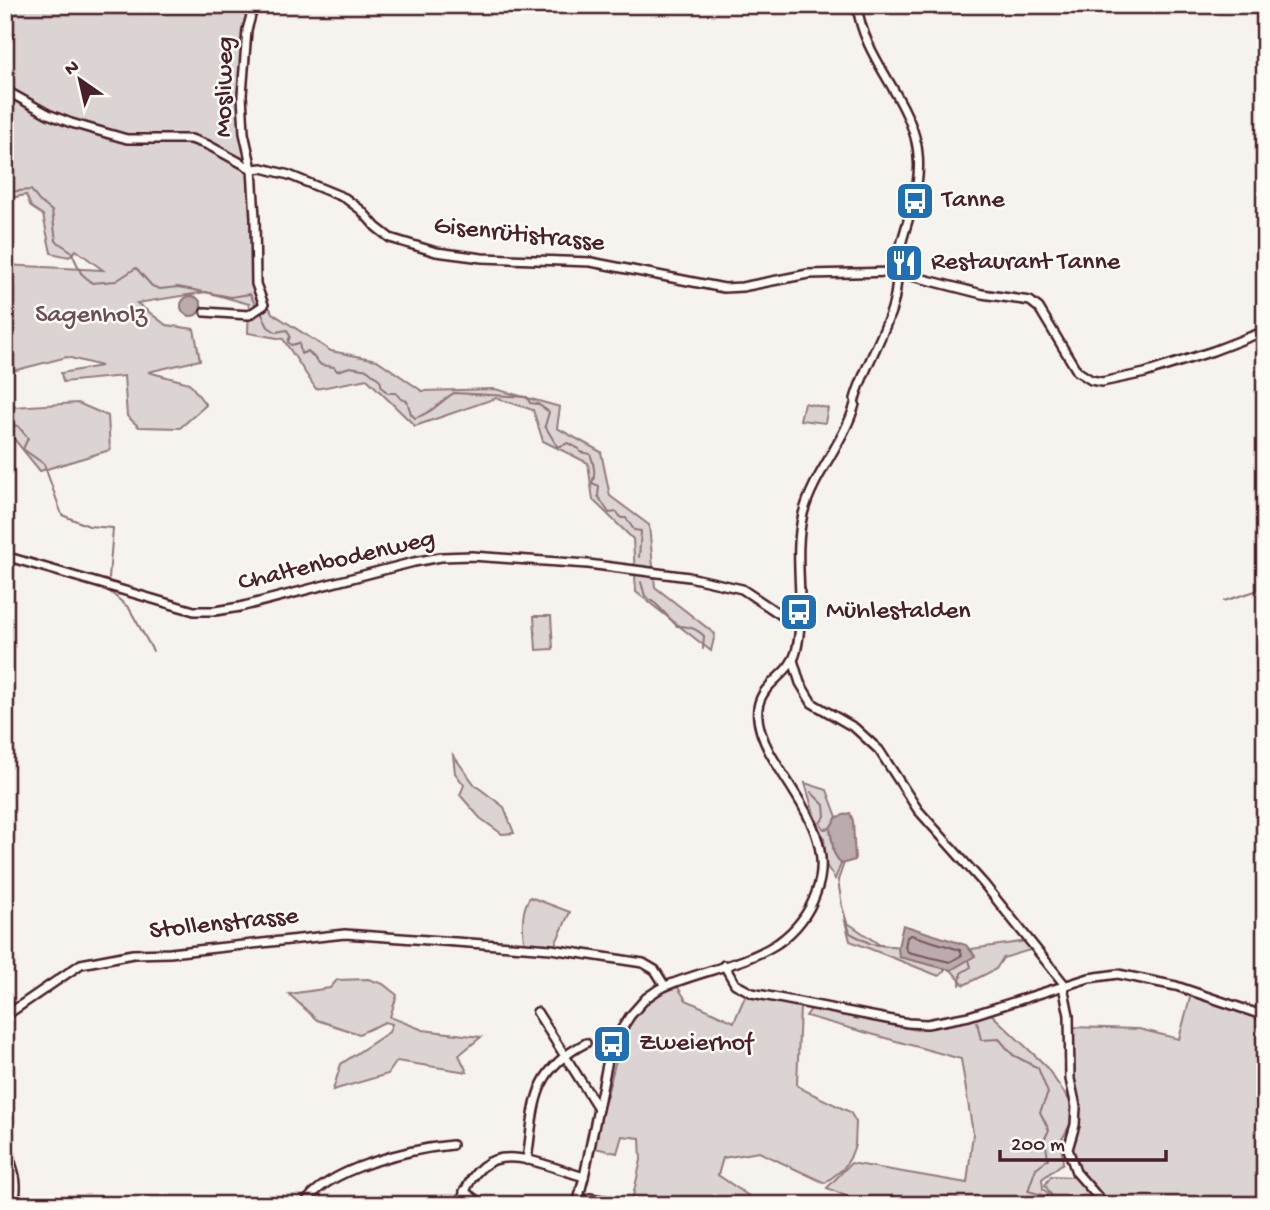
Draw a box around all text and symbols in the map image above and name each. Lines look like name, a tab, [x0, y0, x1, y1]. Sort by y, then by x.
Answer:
street label: Mosliweg	[210, 36, 242, 138]
north arrow	[46, 46, 116, 116]
text: N	[61, 56, 84, 82]
bus stop icon: Tanne	[894, 180, 936, 222]
place label: Tanne	[940, 186, 1005, 217]
street label: Gisenrütistrasse	[432, 212, 606, 260]
restaurant icon: Restaurant Tanne	[883, 242, 925, 284]
place label: Restaurant Tanne	[931, 248, 1121, 279]
park label: Sagenholz	[35, 301, 148, 332]
street label: Chaltenbodenweg	[235, 524, 439, 600]
bus stop icon: Mühlestalden	[778, 591, 820, 633]
place label: Mühlestalden	[826, 597, 971, 628]
street label: Stollenstrasse	[148, 902, 301, 948]
bus stop icon: Zweierhof	[591, 1023, 633, 1065]
place label: Zweierhof	[639, 1029, 755, 1060]
scale bar	[1000, 1119, 1167, 1163]
text: 200 m	[1011, 1134, 1065, 1159]

